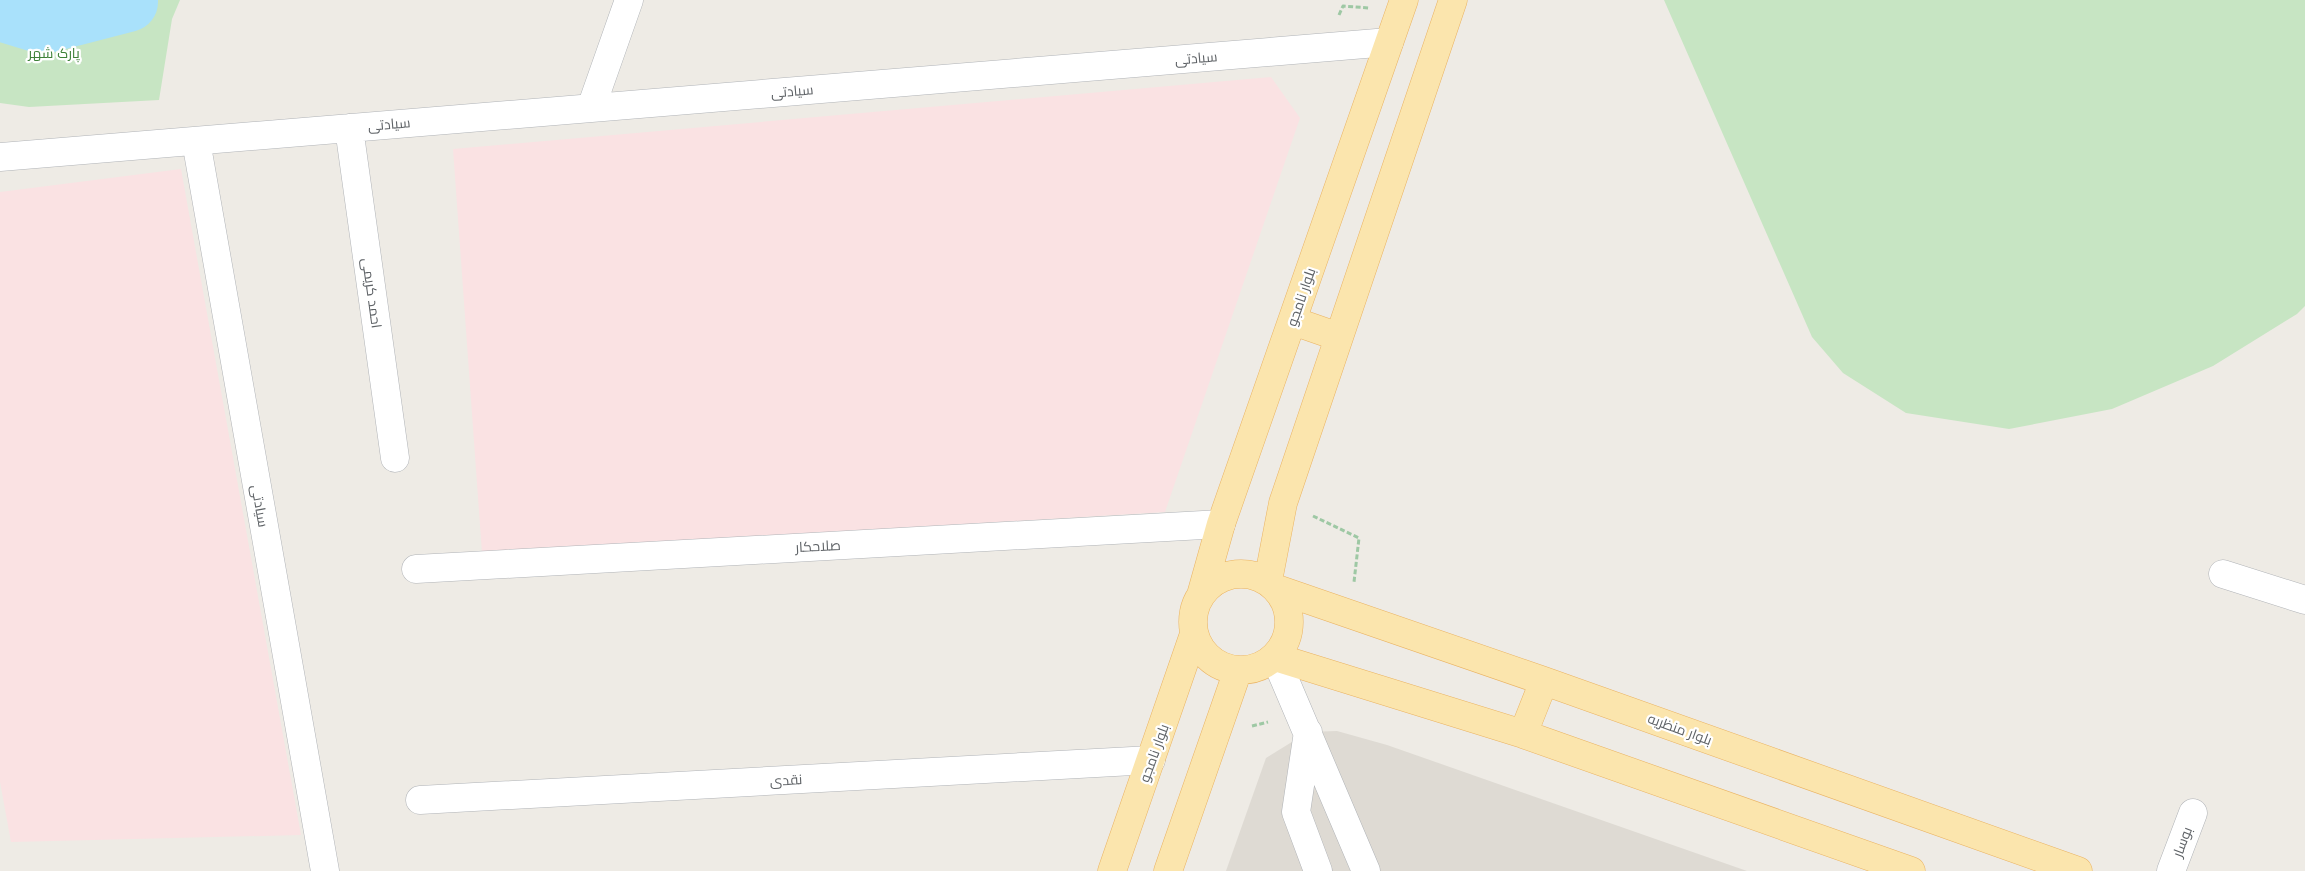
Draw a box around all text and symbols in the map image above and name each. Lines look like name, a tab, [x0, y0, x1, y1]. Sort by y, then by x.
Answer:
park label: پارک شهر	[27, 44, 80, 63]
street label: سیادتی	[1174, 47, 1218, 69]
street label: سیادتی	[770, 80, 814, 102]
street label: سیادتی	[367, 113, 411, 135]
street label: احمد کریمی	[358, 257, 386, 329]
street label: بلوار نامجو	[1283, 265, 1319, 329]
street label: سیادتی	[247, 483, 273, 529]
street label: صلاحکار	[794, 536, 841, 556]
street label: بلوار منظریه	[1645, 709, 1715, 749]
street label: بلوار نامجو	[1135, 721, 1173, 785]
street label: نقدی	[769, 770, 803, 790]
street label: بوسار	[2168, 824, 2196, 861]

